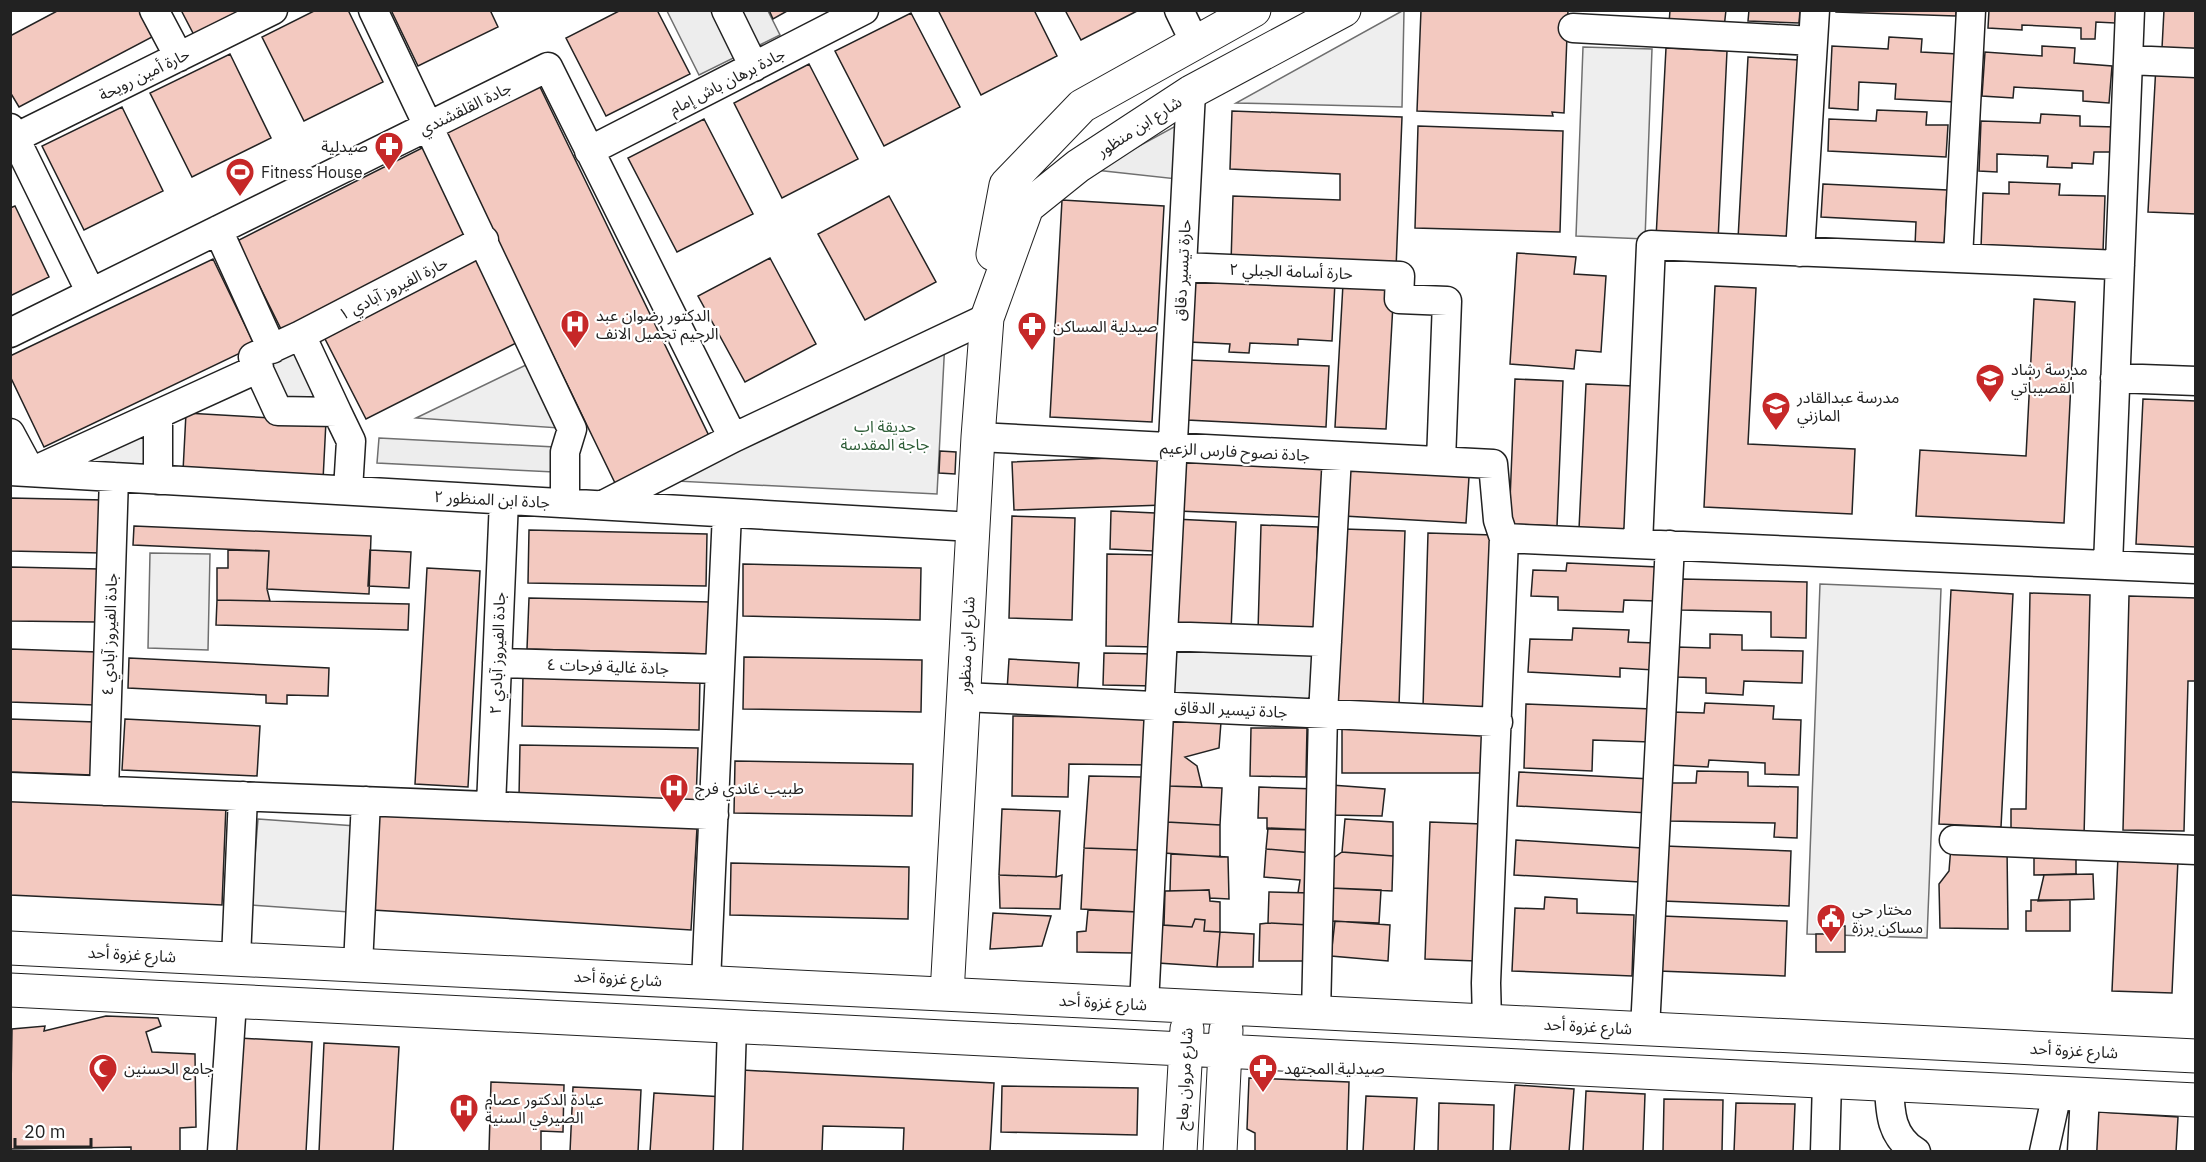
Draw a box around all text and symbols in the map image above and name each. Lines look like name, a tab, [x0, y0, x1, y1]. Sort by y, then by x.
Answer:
street label: حارة أمين رويحة	[95, 43, 193, 105]
street label: جادة برهان باش إمام	[666, 43, 790, 121]
street label: جادة القلقشندي	[416, 77, 516, 141]
street label: شارع ابن منظور	[1092, 91, 1187, 164]
pharmacy icon: صيدلية	[373, 130, 405, 172]
place label: صيدلية	[321, 136, 368, 156]
sports icon: Fitness House	[224, 156, 256, 198]
place label: Fitness House	[261, 162, 363, 182]
street label: حارة تيسير دقاق	[1169, 219, 1195, 321]
street label: حارة الفيروز آبادي ١	[335, 252, 452, 327]
street label: حارة أسامة الجبلي ٢	[1229, 259, 1353, 286]
place label: الدكتور رضوان عبد الرحيم تجميل الانف	[596, 305, 718, 346]
hospital icon: الدكتور رضوان عبد الرحيم تجميل الانف	[559, 308, 591, 350]
pharmacy icon: صيدلية المساكن	[1016, 310, 1048, 352]
place label: صيدلية المساكن	[1053, 316, 1157, 336]
place label: مدرسة رشاد القصيباتي	[2011, 359, 2088, 400]
school or university icon: مدرسة رشاد القصيباتي	[1974, 362, 2006, 404]
place label: مدرسة عبدالقادر المازني	[1796, 387, 1900, 428]
school or university icon: مدرسة عبدالقادر المازني	[1760, 390, 1792, 432]
park label: حديقة اب جاجة المقدسة	[840, 416, 930, 454]
street label: جادة نصوح فارس الزعيم	[1159, 437, 1311, 468]
street label: جادة ابن المنظور ٢	[434, 486, 550, 512]
street label: جادة الفيروز آبادي ٤	[97, 572, 124, 696]
street label: جادة الفيروز آبادي ٢	[485, 591, 512, 715]
street label: شارع ابن منظور	[953, 596, 982, 695]
street label: جادة غالية فرحات ٤	[547, 654, 669, 678]
street label: جادة تيسير الدقاق	[1174, 696, 1288, 722]
hospital icon: طبيب غاندي فرح	[658, 772, 690, 814]
place label: طبيب غاندي فرح	[695, 778, 804, 801]
place label: مختار حي مساكن برزة	[1852, 899, 1923, 937]
public building icon: مختار حي مساكن برزة	[1815, 902, 1847, 944]
street label: شارع غزوة أحد	[87, 942, 177, 969]
street label: شارع غزوة أحد	[573, 966, 663, 993]
street label: شارع غزوة أحد	[1058, 990, 1148, 1017]
street label: شارع غزوة أحد	[1543, 1014, 1633, 1041]
street label: شارع مروان بعاج	[1171, 1027, 1200, 1131]
street label: شارع غزوة أحد	[2029, 1038, 2119, 1065]
mosque icon: جامع الحسنين	[87, 1052, 119, 1094]
pharmacy icon: صيدلية المجتهد	[1247, 1052, 1279, 1094]
place label: جامع الحسنين	[124, 1058, 214, 1081]
place label: صيدلية المجتهد	[1284, 1058, 1385, 1078]
place label: عيادة الدكتور عصام الصيرفي السنية	[485, 1089, 603, 1130]
hospital icon: عيادة الدكتور عصام الصيرفي السنية	[448, 1092, 480, 1134]
scale bar	[15, 1111, 92, 1149]
text: 20 m	[24, 1120, 66, 1143]

